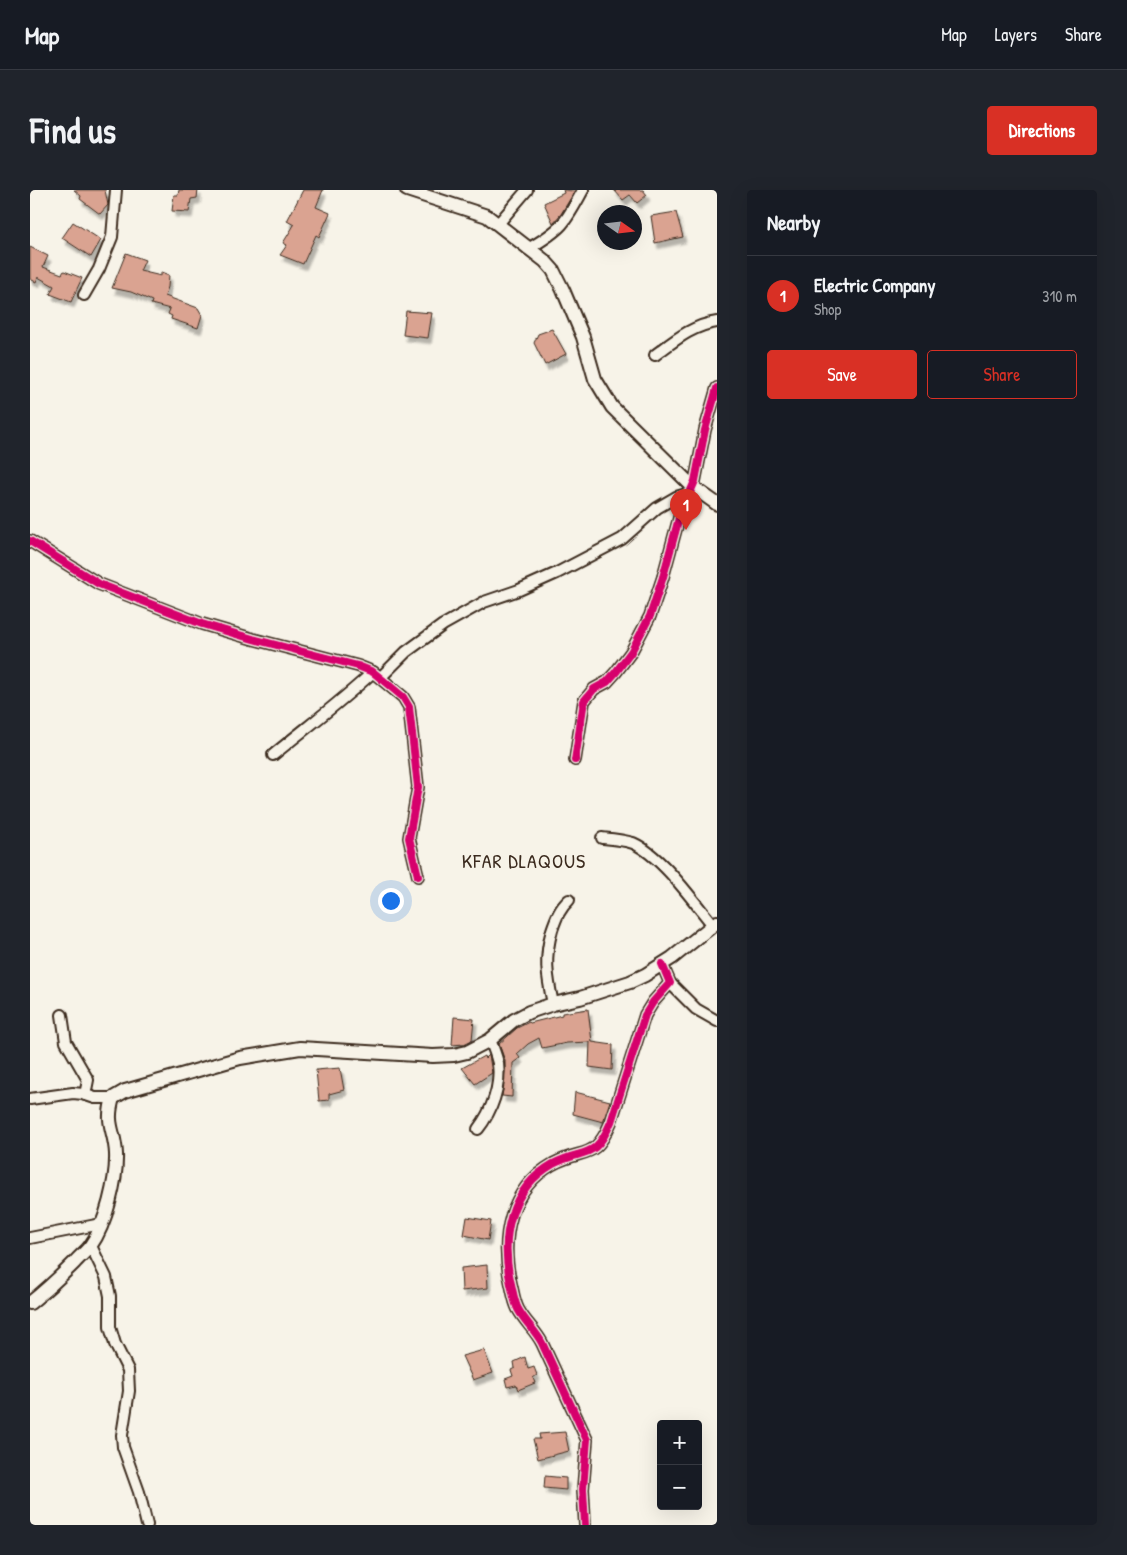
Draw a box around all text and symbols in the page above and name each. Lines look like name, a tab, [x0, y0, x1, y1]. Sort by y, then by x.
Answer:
text: Map	[25, 19, 59, 51]
text: Map	[941, 22, 967, 47]
text: Layers	[995, 22, 1037, 47]
text: Share	[1065, 22, 1102, 47]
button: Directions	[987, 106, 1097, 155]
text: Find us	[30, 107, 116, 154]
north arrow	[597, 205, 642, 250]
text: Nearby	[767, 208, 820, 237]
text: Electric Company	[814, 272, 935, 298]
text: 1	[780, 285, 786, 307]
text: 310 m	[1042, 285, 1077, 307]
text: Shop	[814, 298, 841, 320]
button: Save	[767, 350, 917, 399]
button: Share	[927, 350, 1077, 399]
pin: 1	[670, 489, 702, 530]
district label: KFAR DLAQOUS	[462, 847, 586, 874]
your location	[378, 888, 404, 914]
map controls	[657, 1420, 702, 1510]
button: +	[657, 1420, 702, 1465]
button: −	[657, 1465, 702, 1510]

